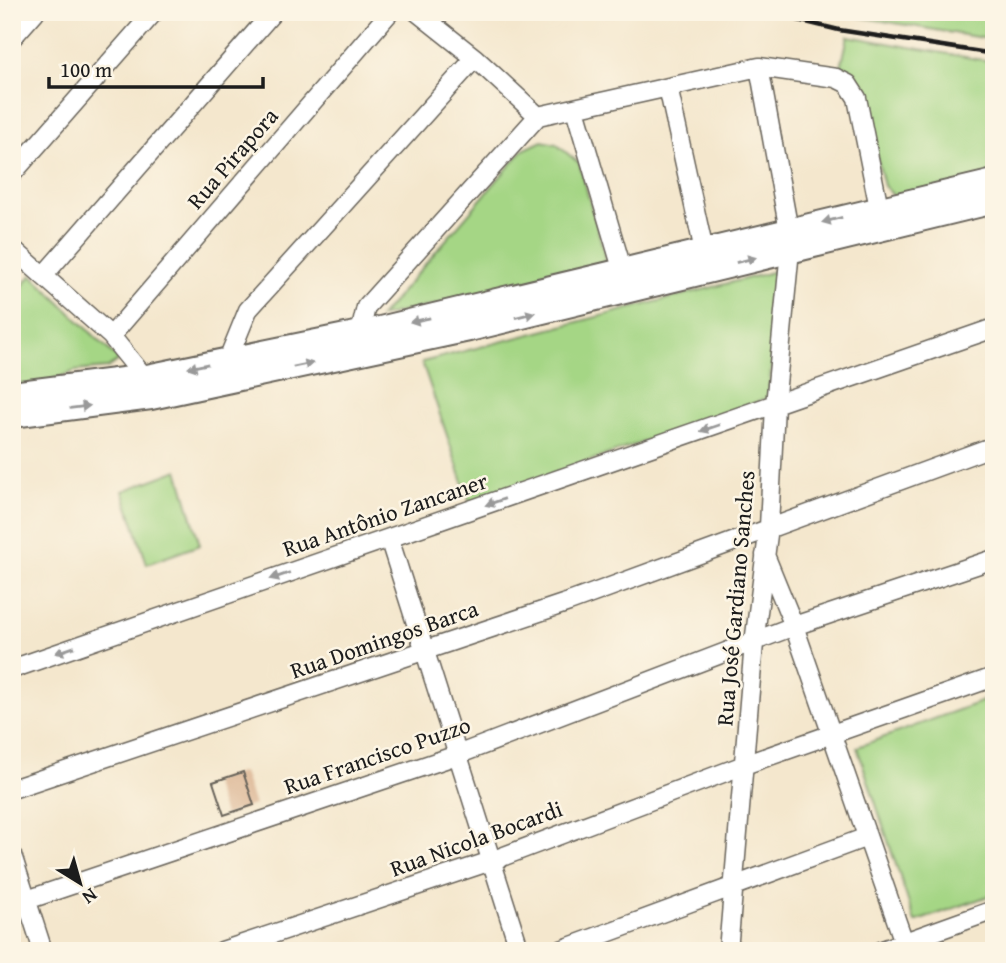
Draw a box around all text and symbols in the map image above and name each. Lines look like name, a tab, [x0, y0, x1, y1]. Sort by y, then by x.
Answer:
scale bar	[49, 46, 262, 90]
text: 100 m	[60, 54, 112, 85]
street label: Rua Pirapora	[179, 100, 285, 216]
one-way arrow	[821, 215, 843, 226]
one-way arrow	[735, 254, 757, 265]
one-way arrow	[515, 309, 537, 320]
one-way arrow	[409, 315, 431, 326]
one-way arrow	[293, 359, 315, 370]
one-way arrow	[187, 361, 209, 372]
one-way arrow	[69, 401, 91, 412]
one-way arrow	[700, 423, 721, 434]
street label: Rua Antônio Zancaner	[278, 463, 492, 565]
street label: Rua José Gardiano Sanches	[707, 469, 763, 727]
one-way arrow	[484, 497, 505, 508]
one-way arrow	[270, 571, 291, 582]
street label: Rua Domingos Barca	[286, 591, 483, 687]
one-way arrow	[55, 645, 76, 656]
street label: Rua Francisco Puzzo	[279, 708, 475, 802]
street label: Rua Nicola Bocardi	[385, 791, 567, 885]
north arrow	[46, 848, 116, 918]
text: N	[76, 882, 104, 912]

